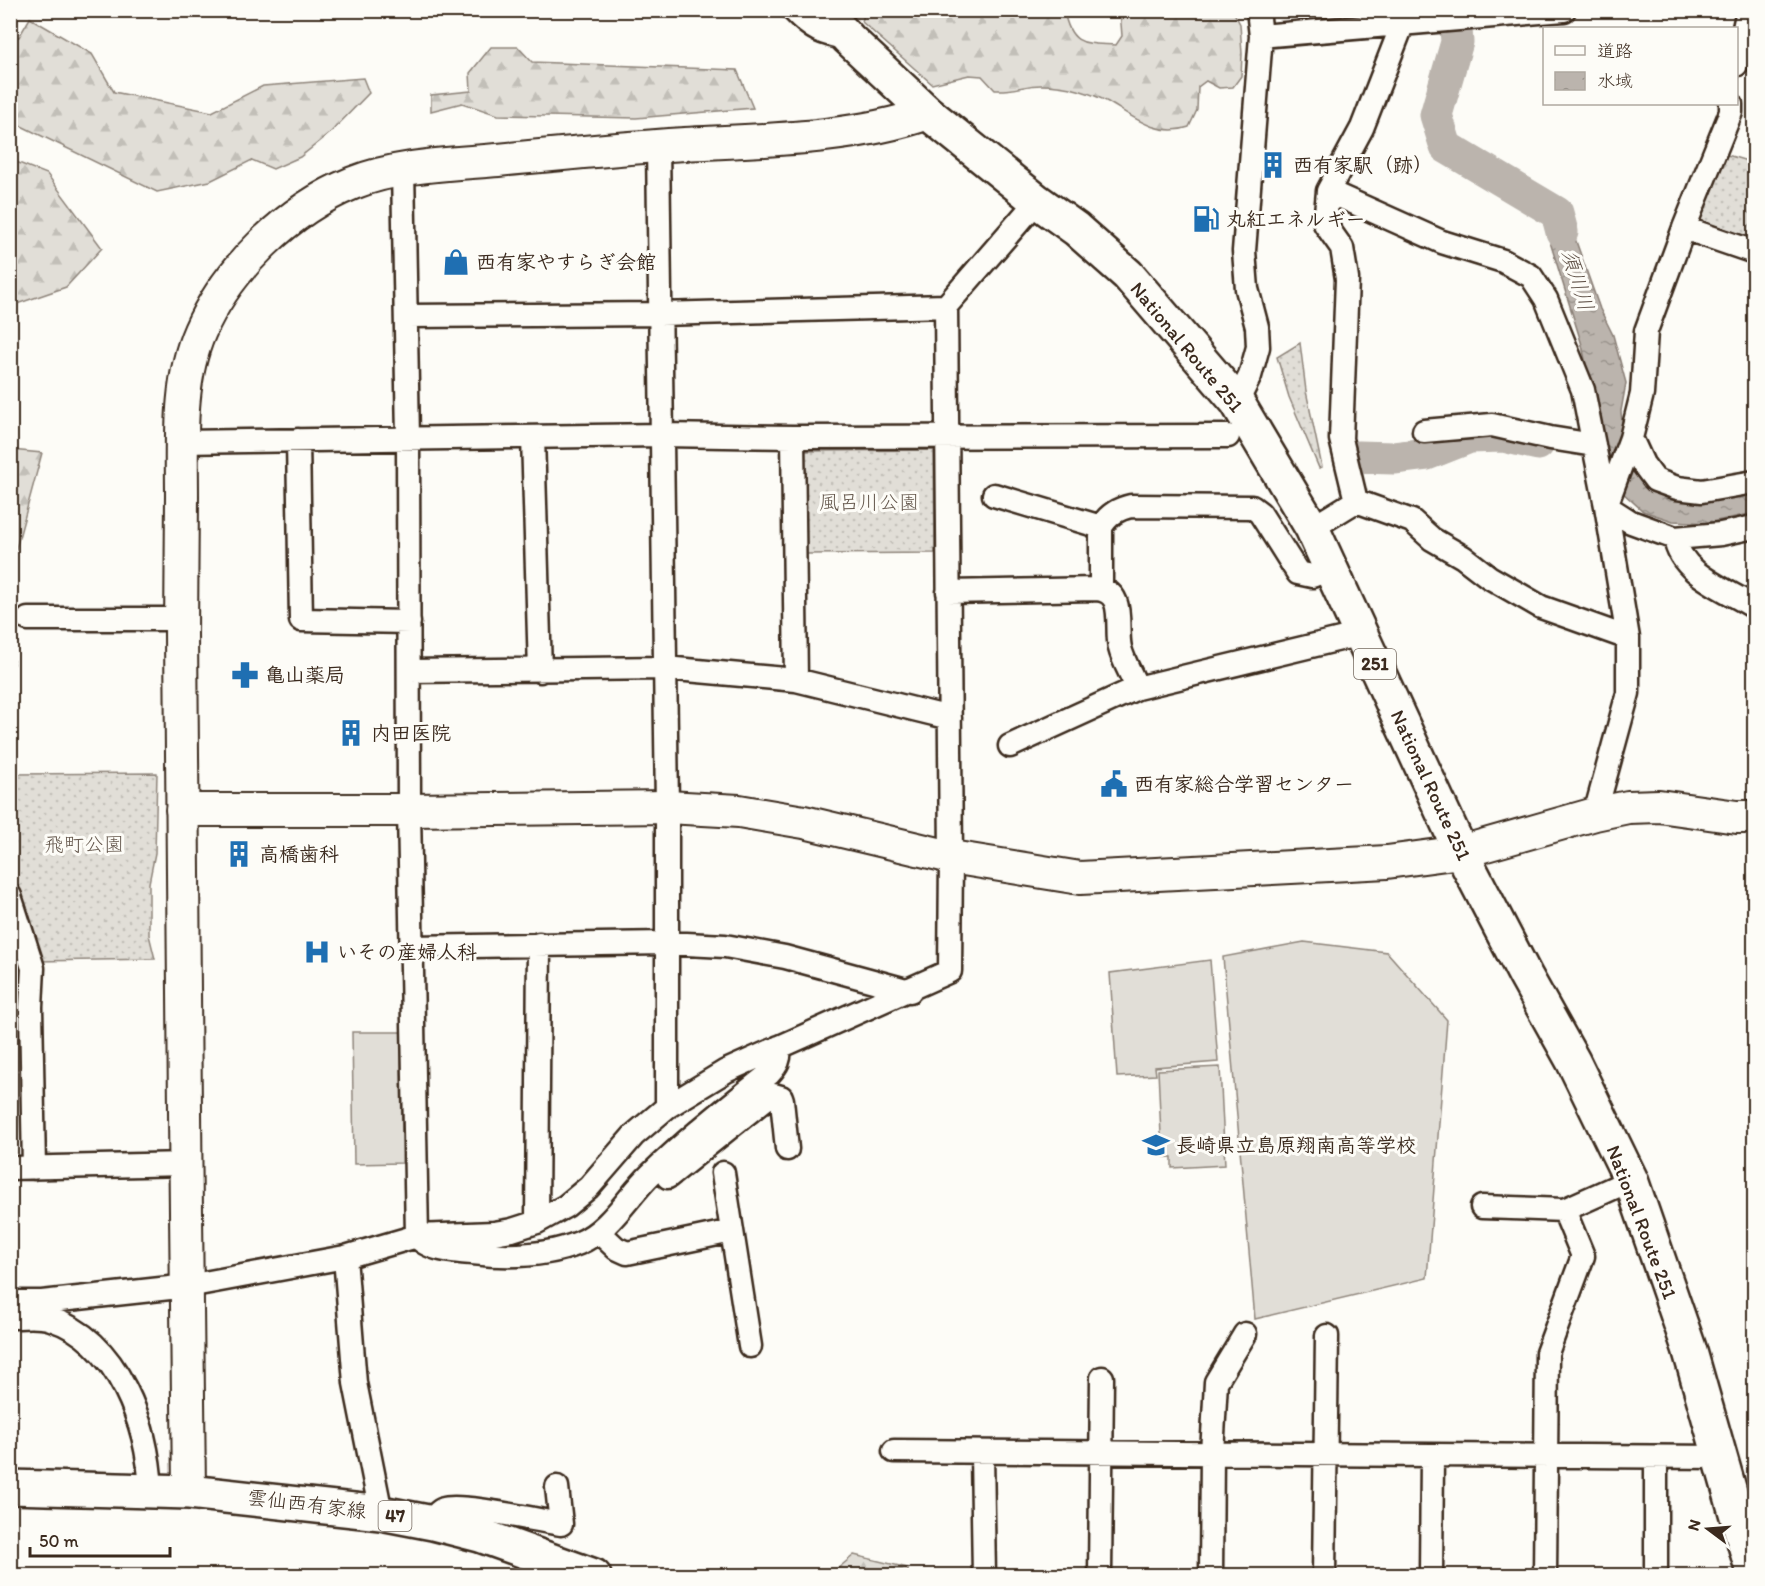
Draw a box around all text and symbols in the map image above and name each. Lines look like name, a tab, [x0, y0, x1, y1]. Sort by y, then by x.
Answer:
legend	[1543, 27, 1738, 105]
text: 道路	[1597, 40, 1633, 62]
text: 水域	[1597, 70, 1633, 92]
building icon: 西有家駅（跡）	[1258, 150, 1288, 180]
place label: 西有家駅（跡）	[1293, 153, 1433, 177]
fuel station icon: 丸紅エネルギー	[1191, 204, 1221, 234]
place label: 丸紅エネルギー	[1226, 207, 1366, 231]
water label: 須川川	[1557, 246, 1599, 314]
shop icon: 西有家やすらぎ会館	[441, 247, 471, 277]
place label: 西有家やすらぎ会館	[476, 250, 656, 274]
street label: National Route 251	[1125, 277, 1249, 417]
park label: 風呂川公園	[819, 490, 919, 514]
road number: 251	[1354, 649, 1396, 679]
pharmacy icon: 亀山薬局	[230, 660, 260, 690]
place label: 亀山薬局	[265, 663, 345, 687]
street label: National Route 251	[1386, 706, 1476, 864]
building icon: 内田医院	[336, 718, 366, 748]
place label: 内田医院	[371, 721, 451, 745]
public building icon: 西有家総合学習センター	[1099, 769, 1129, 799]
place label: 西有家総合学習センター	[1134, 772, 1354, 796]
park label: 飛町公園	[44, 832, 124, 856]
building icon: 高橋歯科	[224, 839, 254, 869]
place label: 高橋歯科	[259, 842, 339, 866]
hospital icon: いその産婦人科	[302, 937, 332, 967]
place label: いその産婦人科	[337, 940, 477, 964]
school or university icon: 長崎県立島原翔南高等学校	[1141, 1130, 1171, 1160]
place label: 長崎県立島原翔南高等学校	[1176, 1133, 1416, 1157]
street label: National Route 251	[1602, 1142, 1682, 1302]
street label: 雲仙西有家線	[246, 1485, 368, 1523]
north arrow	[1678, 1499, 1738, 1559]
road number: 47	[378, 1501, 412, 1531]
text: N	[1683, 1517, 1705, 1533]
scale bar	[30, 1520, 170, 1558]
text: 50 m	[39, 1530, 79, 1552]

